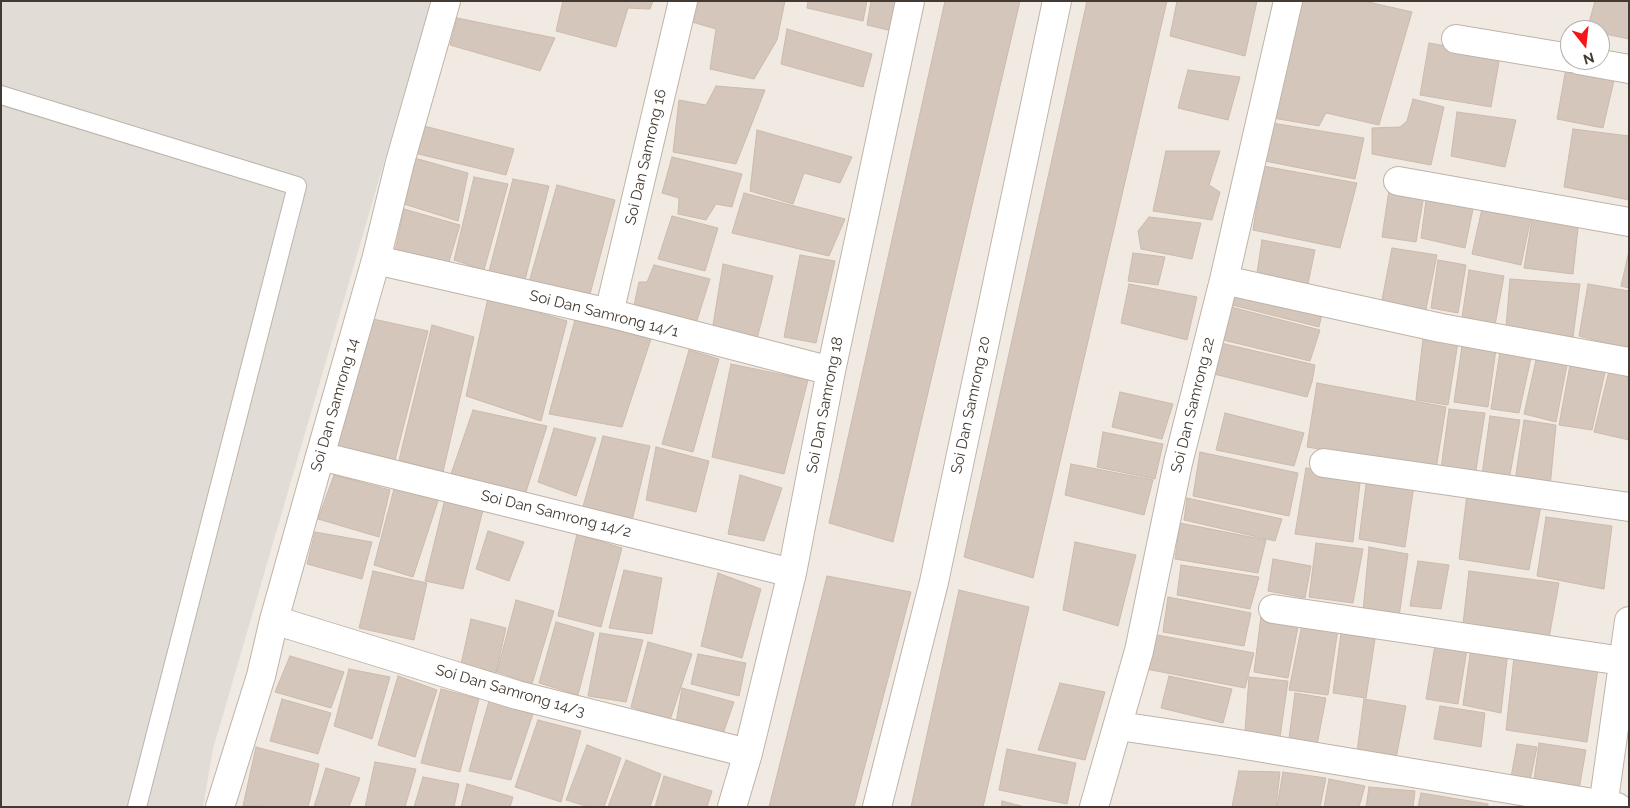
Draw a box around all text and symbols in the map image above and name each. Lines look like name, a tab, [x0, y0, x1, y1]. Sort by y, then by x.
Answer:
north arrow	[1560, 20, 1610, 70]
text: N	[1582, 49, 1596, 68]
street label: Soi Dan Samrong 16	[622, 87, 670, 227]
street label: Soi Dan Samrong 14/1	[528, 287, 680, 341]
street label: Soi Dan Samrong 20	[948, 334, 994, 476]
street label: Soi Dan Samrong 18	[803, 335, 847, 475]
street label: Soi Dan Samrong 22	[1167, 335, 1219, 475]
street label: Soi Dan Samrong 14	[307, 336, 363, 474]
street label: Soi Dan Samrong 14/2	[479, 487, 633, 541]
street label: Soi Dan Samrong 14/3	[433, 661, 587, 721]

